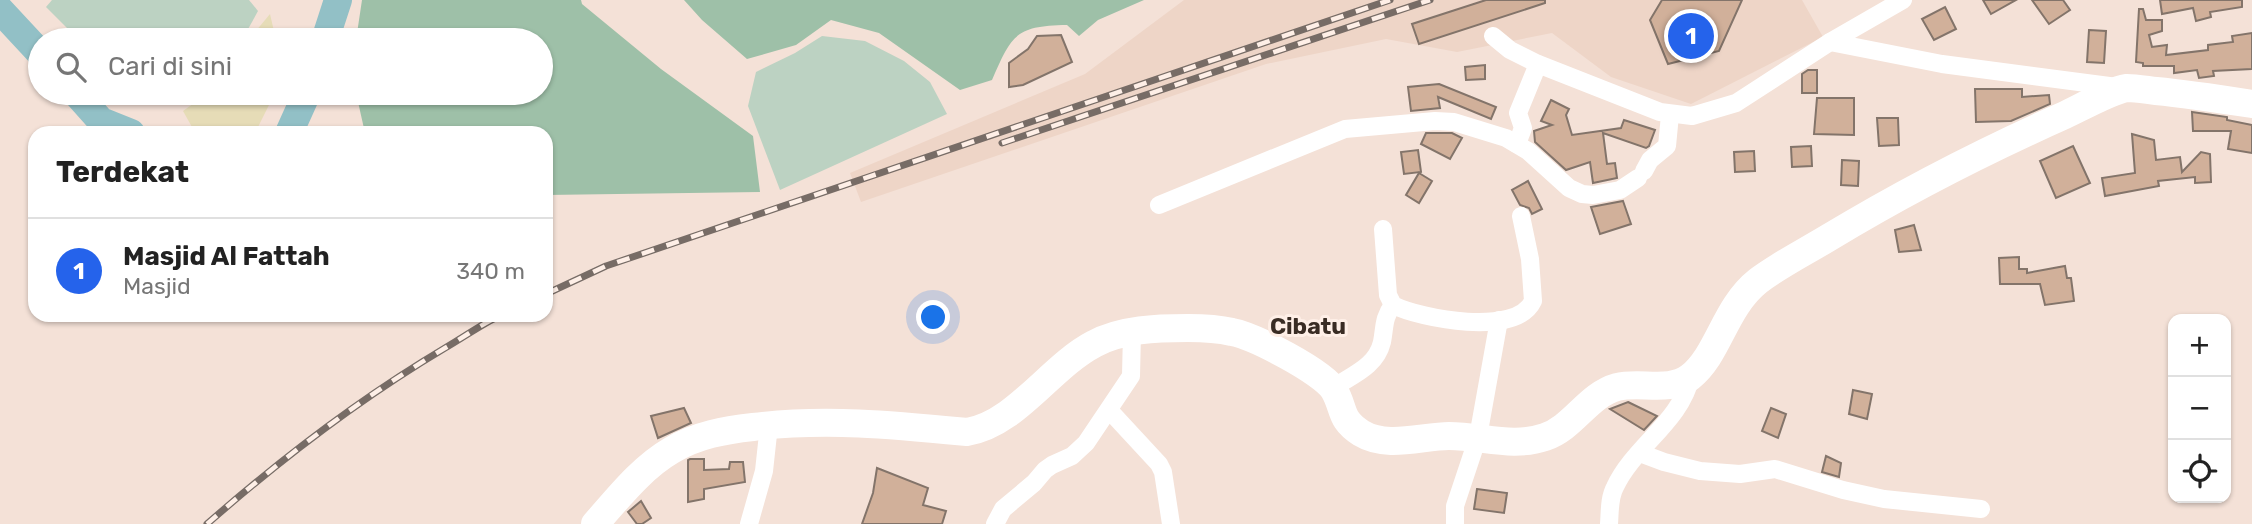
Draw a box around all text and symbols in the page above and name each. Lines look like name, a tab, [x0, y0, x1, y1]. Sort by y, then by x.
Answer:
pin: 1	[1668, 10, 1714, 62]
search box	[28, 28, 553, 105]
icon: search	[52, 48, 90, 86]
text: Cari di sini	[108, 51, 232, 82]
text: Terdekat	[56, 154, 189, 190]
text: Masjid Al Fattah	[123, 241, 330, 272]
text: 1	[73, 257, 85, 285]
text: 340 m	[456, 257, 525, 285]
text: Masjid	[123, 272, 191, 300]
your location	[916, 300, 950, 334]
district label: Cibatu	[1270, 312, 1346, 340]
map controls	[2168, 314, 2231, 503]
button: +	[2168, 314, 2231, 377]
button: −	[2168, 377, 2231, 440]
button: locate	[2168, 440, 2231, 503]

